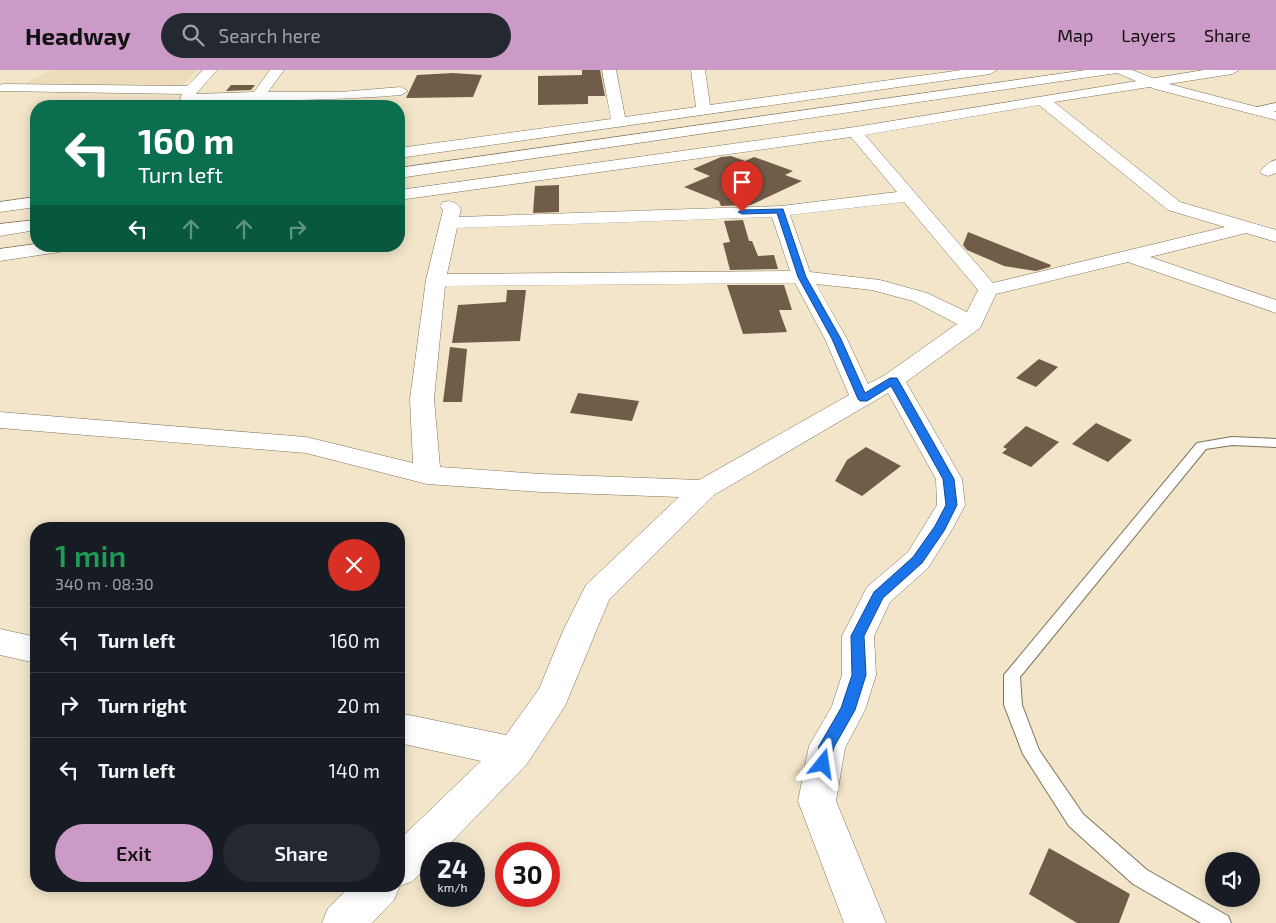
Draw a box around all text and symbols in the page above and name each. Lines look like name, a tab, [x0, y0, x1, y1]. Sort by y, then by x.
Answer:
search box	[161, 13, 511, 58]
text: Headway	[25, 21, 131, 50]
icon: search	[179, 21, 207, 49]
text: Search here	[219, 24, 321, 47]
text: Map	[1057, 24, 1093, 46]
text: Layers	[1121, 24, 1176, 46]
text: Share	[1204, 24, 1251, 46]
text: 160 m	[138, 119, 234, 161]
icon: left	[55, 120, 120, 185]
text: Turn left	[138, 161, 223, 187]
pin	[721, 161, 763, 212]
icon: arrive	[728, 168, 756, 196]
icon: left	[124, 215, 152, 243]
icon: ahead	[177, 215, 205, 243]
icon: ahead	[230, 215, 258, 243]
icon: right	[283, 215, 311, 243]
text: 1 min	[55, 537, 126, 573]
button: close	[328, 539, 380, 591]
text: 340 m · 08:30	[55, 574, 154, 593]
icon: left	[55, 626, 83, 654]
text: Turn left	[98, 629, 175, 652]
text: 160 m	[329, 629, 380, 652]
icon: right	[55, 691, 83, 719]
text: Turn right	[98, 694, 186, 717]
text: 20 m	[337, 694, 380, 717]
position arrow	[796, 737, 848, 789]
icon: left	[55, 756, 83, 784]
text: Turn left	[98, 759, 175, 782]
text: 140 m	[328, 759, 380, 782]
button: Exit	[55, 824, 213, 882]
button: Share	[223, 824, 380, 882]
speed limit sign: 30	[495, 842, 560, 907]
map controls	[1205, 852, 1260, 907]
button: sound	[1205, 852, 1260, 907]
text: 24	[437, 853, 468, 883]
text: km/h	[438, 880, 467, 894]

